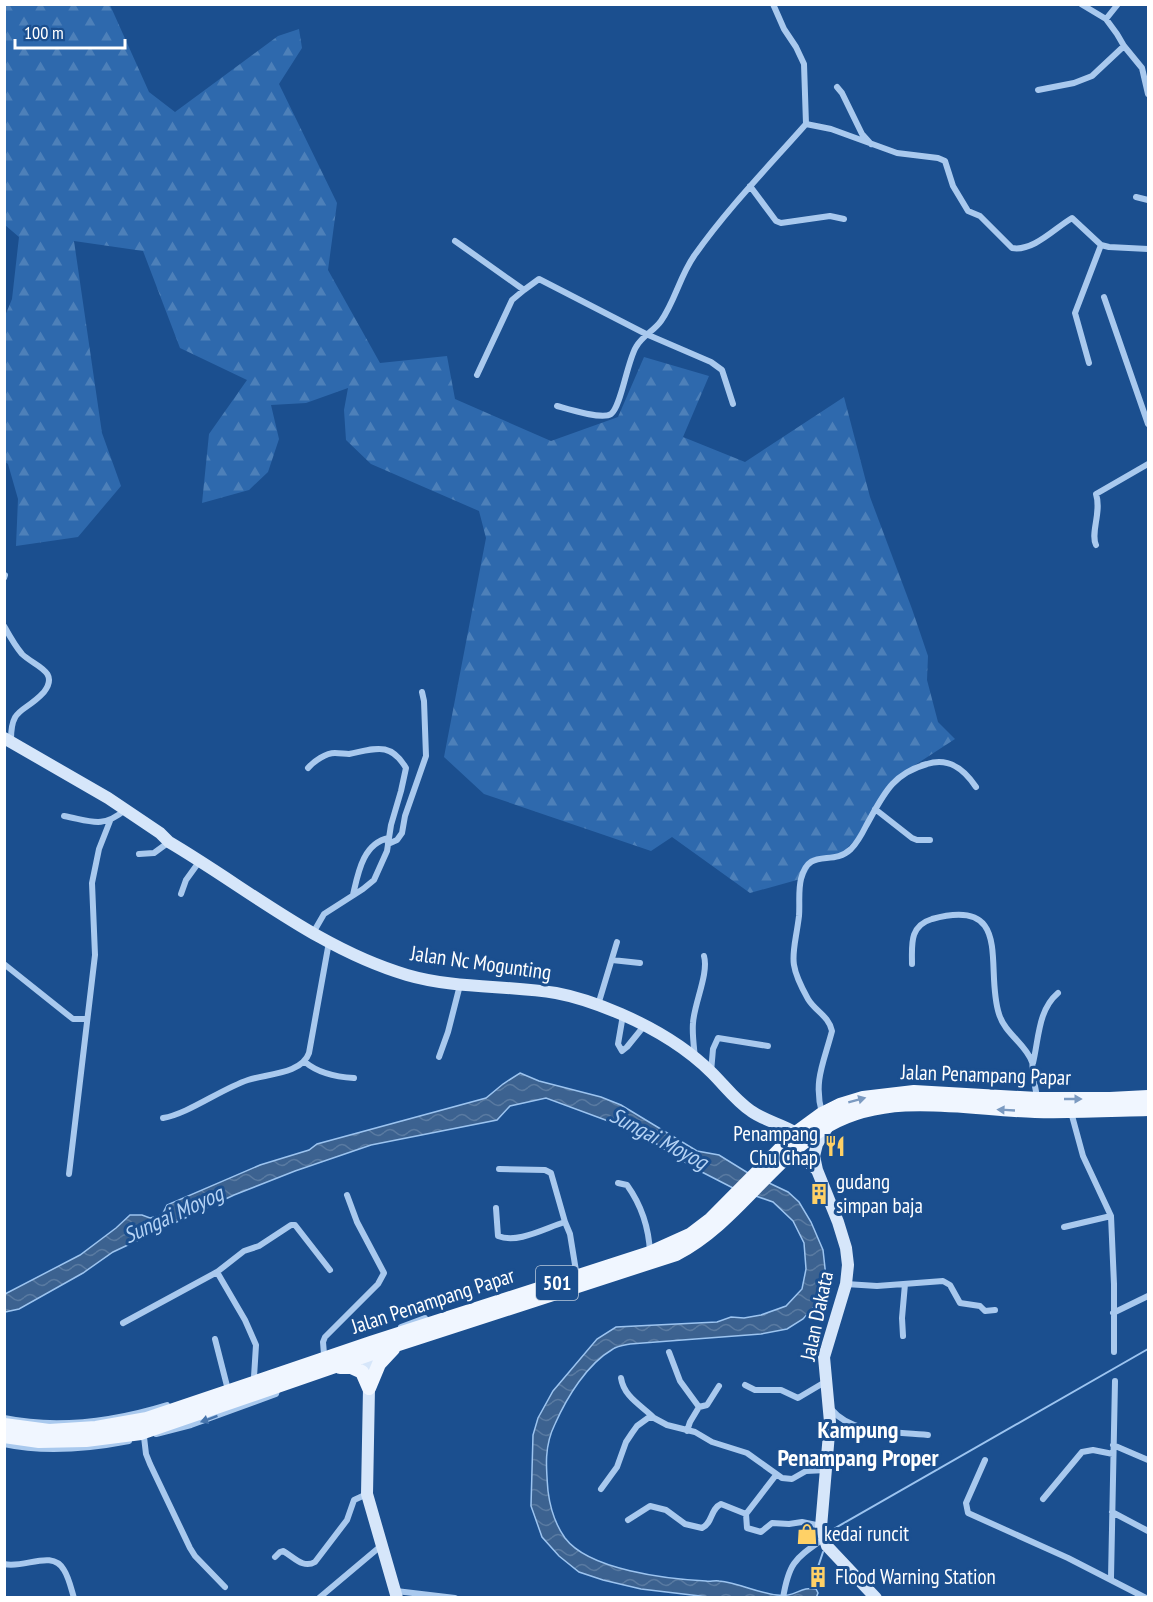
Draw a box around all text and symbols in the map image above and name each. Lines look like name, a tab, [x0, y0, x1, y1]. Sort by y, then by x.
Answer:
scale bar	[15, 12, 124, 50]
text: 100 m	[24, 21, 64, 44]
street label: Jalan Nc Mogunting	[408, 939, 553, 986]
street label: Jalan Penampang Papar	[900, 1058, 1072, 1091]
one-way arrow	[1063, 1094, 1082, 1104]
one-way arrow	[849, 1095, 867, 1104]
water label: Sungai Moyog	[605, 1101, 714, 1176]
one-way arrow	[997, 1105, 1016, 1114]
place label: Penampang Chu Chap	[733, 1120, 818, 1171]
restaurant icon: Penampang Chu Chap	[823, 1134, 847, 1158]
place label: gudang simpan baja	[836, 1168, 923, 1219]
water label: Sungai Moyog	[119, 1178, 229, 1249]
building icon: gudang simpan baja	[807, 1182, 831, 1206]
street label: Jalan Penampang Papar	[347, 1261, 518, 1340]
road number: 501	[536, 1266, 578, 1300]
street label: Jalan Dakata	[794, 1269, 839, 1364]
one-way arrow	[200, 1414, 218, 1424]
district label: Kampung Penampang Proper	[777, 1414, 940, 1473]
place label: kedai runcit	[824, 1520, 909, 1547]
shop icon: kedai runcit	[795, 1522, 819, 1546]
place label: Flood Warning Station	[835, 1563, 996, 1590]
building icon: Flood Warning Station	[806, 1565, 830, 1589]

